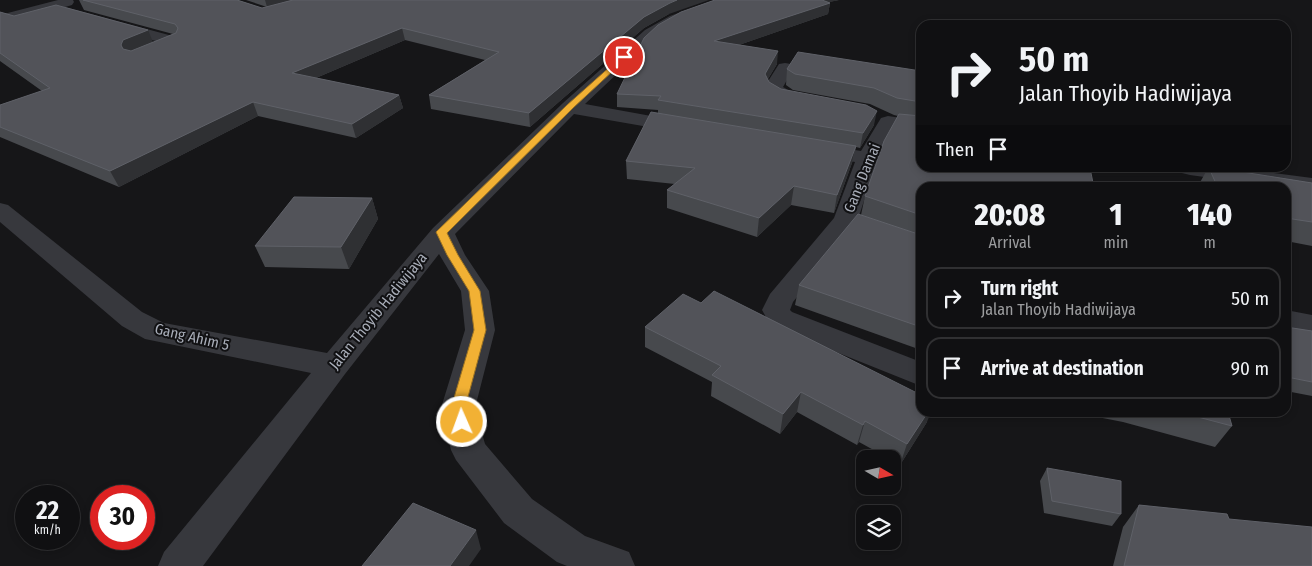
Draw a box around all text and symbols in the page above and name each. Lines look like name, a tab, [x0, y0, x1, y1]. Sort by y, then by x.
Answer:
pin	[603, 36, 645, 78]
text: 50 m	[1019, 38, 1089, 80]
icon: right	[936, 40, 1001, 105]
icon: arrive	[610, 43, 638, 71]
text: Jalan Thoyib Hadiwijaya	[1019, 80, 1232, 107]
icon: arrive	[984, 135, 1012, 163]
text: Then	[936, 138, 974, 161]
street label: Gang Damai	[840, 141, 884, 215]
text: 20:08	[975, 197, 1045, 233]
text: 1	[1110, 197, 1123, 233]
text: 140	[1187, 197, 1232, 233]
text: Arrival	[989, 233, 1031, 252]
text: min	[1104, 233, 1128, 252]
text: m	[1204, 233, 1216, 252]
street label: Jalan Thoyib Hadiwijaya	[325, 249, 431, 373]
text: Turn right	[981, 277, 1058, 300]
icon: right	[938, 284, 966, 312]
text: 50 m	[1231, 287, 1269, 310]
text: Jalan Thoyib Hadiwijaya	[981, 300, 1136, 319]
street label: Gang Ahim 5	[153, 320, 231, 354]
icon: arrive	[938, 354, 966, 382]
text: Arrive at destination	[981, 357, 1144, 380]
text: 90 m	[1231, 357, 1269, 380]
position arrow	[435, 395, 487, 447]
north arrow	[856, 450, 901, 495]
map controls	[856, 450, 901, 550]
speed limit sign: 30	[90, 485, 155, 550]
text: 22	[36, 496, 59, 526]
button: layers	[856, 505, 901, 550]
text: km/h	[34, 523, 61, 537]

